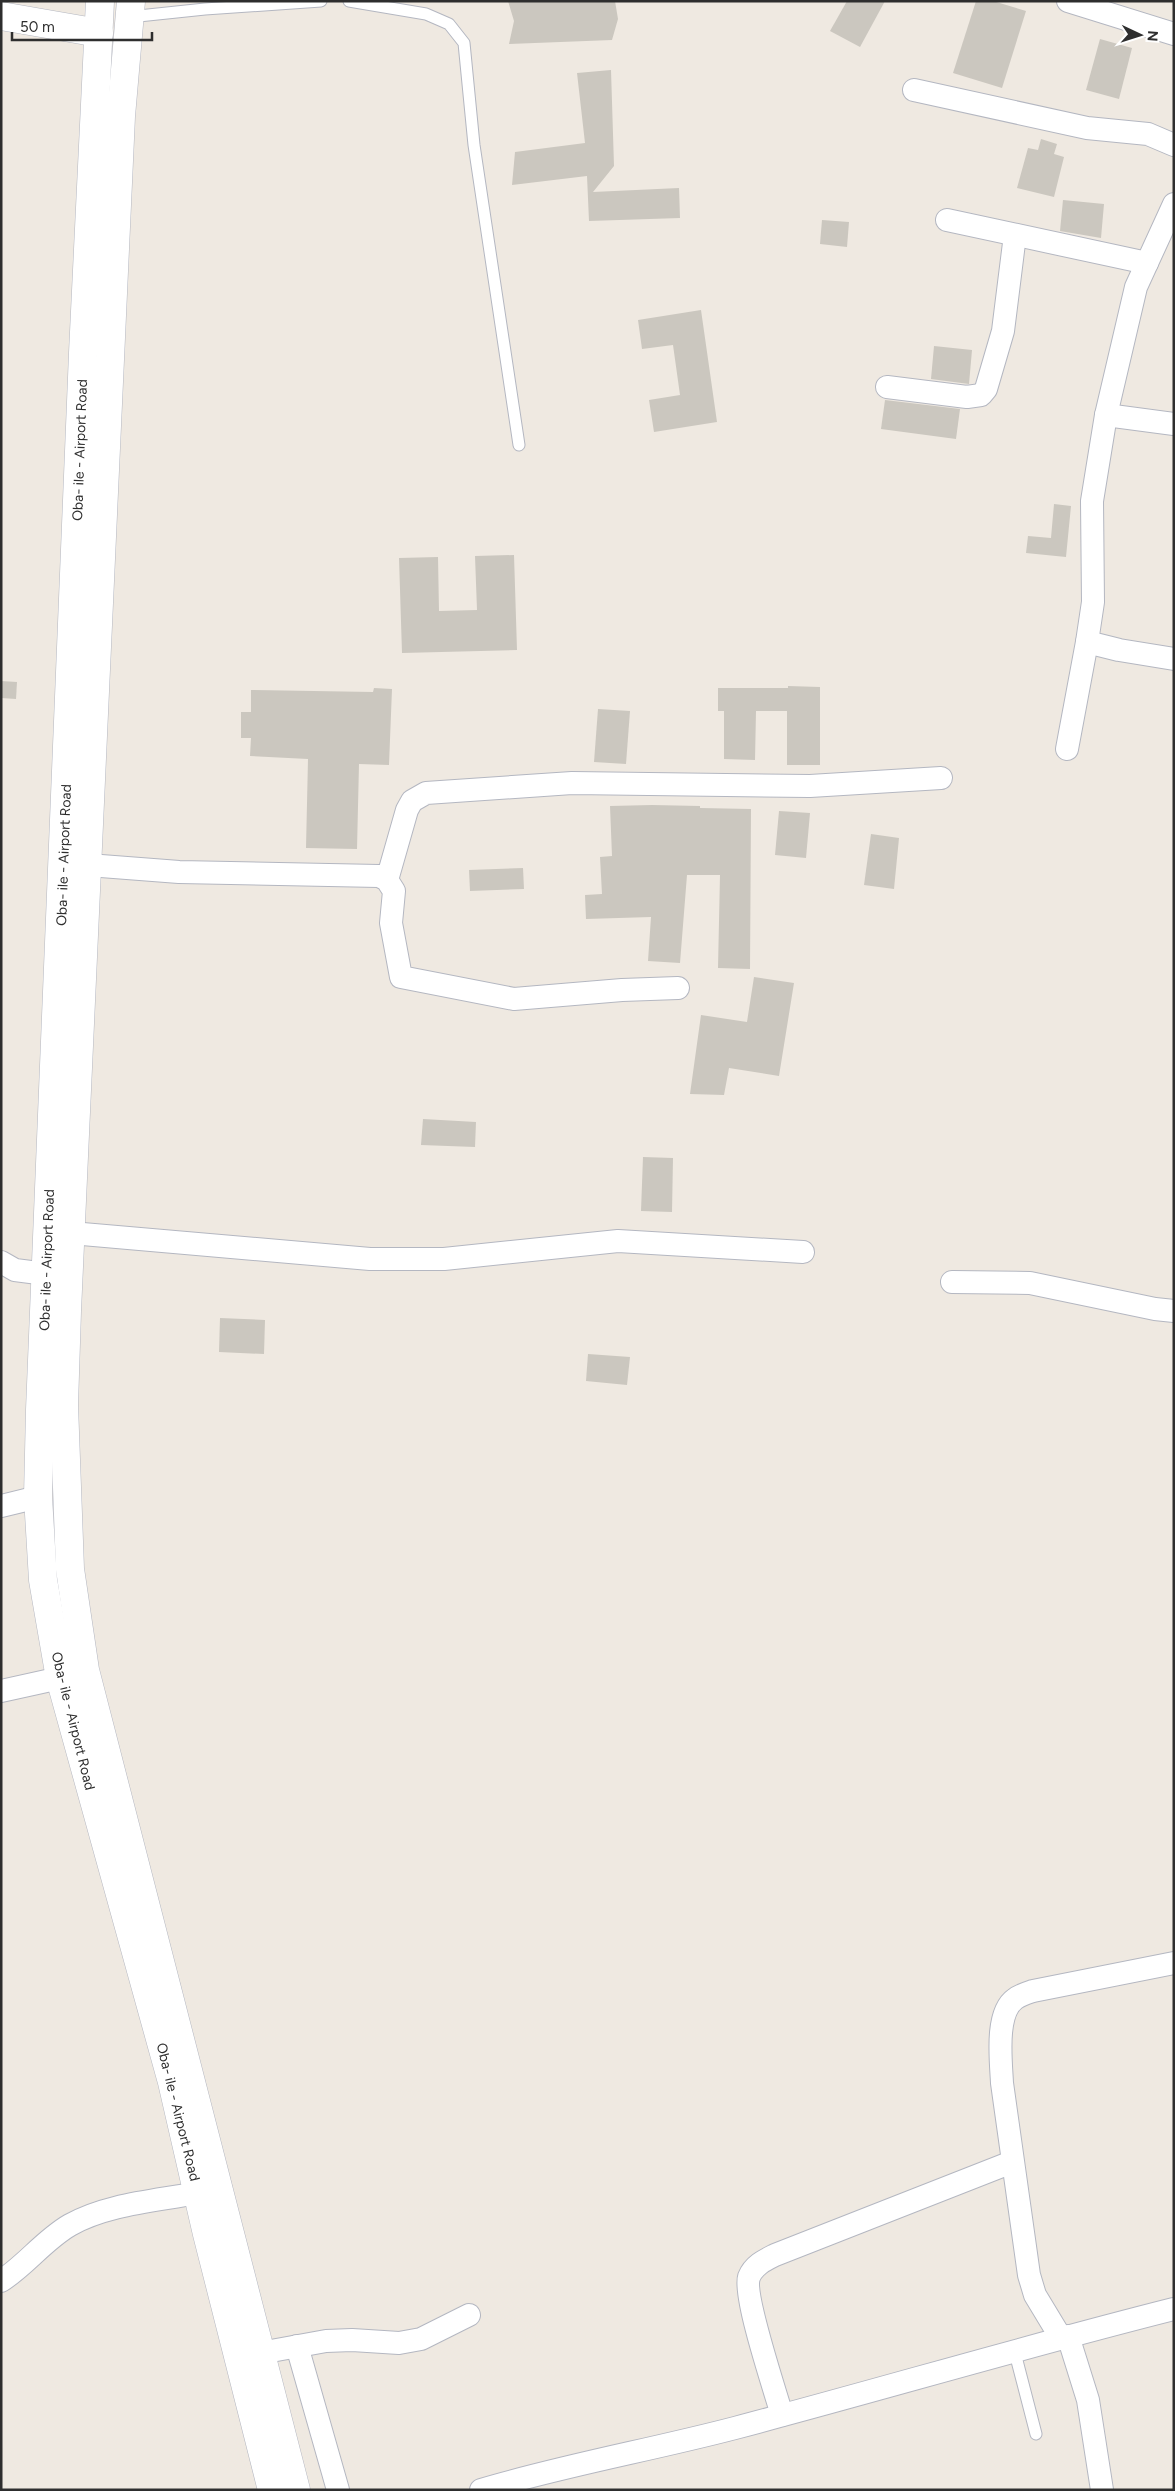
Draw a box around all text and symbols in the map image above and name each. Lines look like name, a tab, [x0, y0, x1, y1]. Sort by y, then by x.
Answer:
scale bar	[12, 10, 152, 42]
north arrow	[1115, 10, 1165, 60]
text: 50 m	[20, 18, 55, 36]
text: N	[1144, 30, 1161, 42]
street label: Oba- ile - Airport Road	[69, 379, 91, 521]
street label: Oba- ile - Airport Road	[53, 784, 75, 926]
street label: Oba- ile - Airport Road	[36, 1189, 58, 1331]
street label: Oba- ile - Airport Road	[48, 1650, 98, 1792]
street label: Oba- ile - Airport Road	[153, 2041, 203, 2183]

